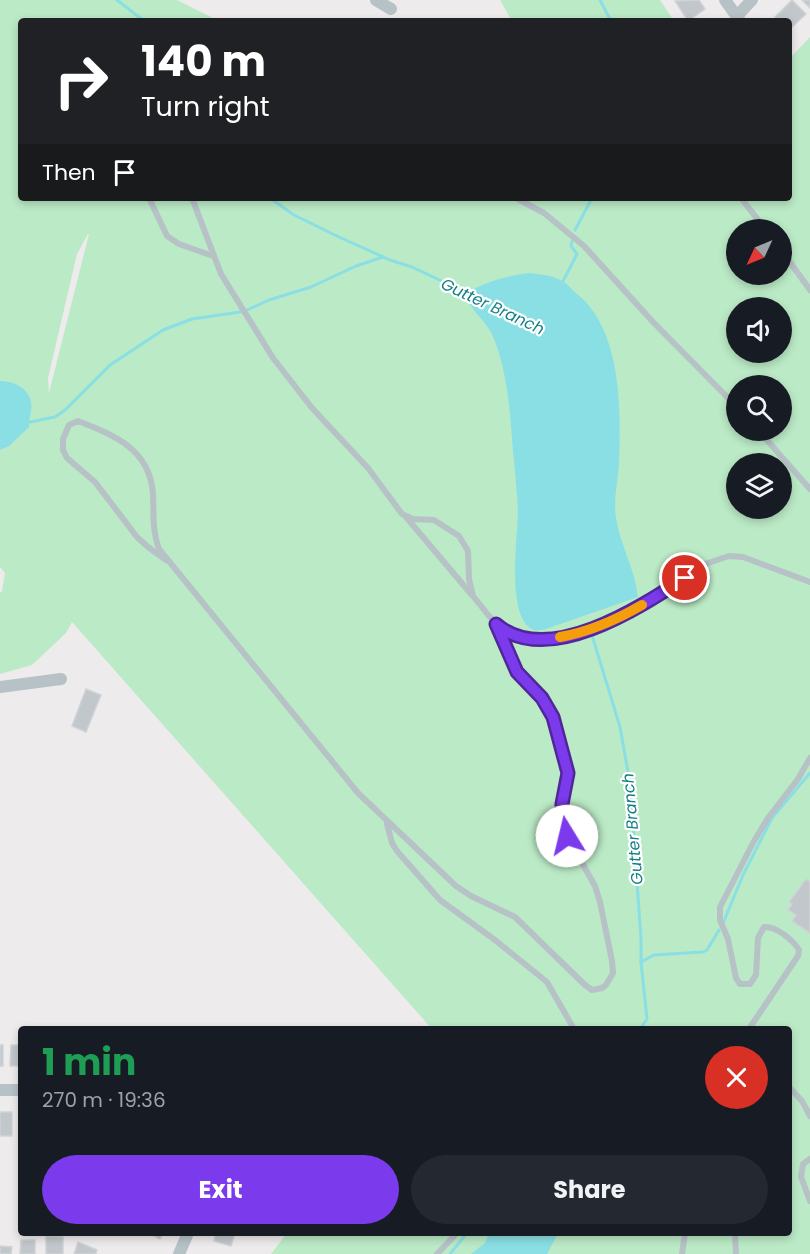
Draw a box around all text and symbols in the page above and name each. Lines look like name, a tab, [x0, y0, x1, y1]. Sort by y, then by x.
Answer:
text: 140 m	[141, 32, 266, 91]
icon: right	[42, 42, 120, 120]
text: Turn right	[141, 88, 270, 125]
icon: arrive	[108, 156, 141, 189]
text: Then	[42, 157, 96, 188]
north arrow	[726, 219, 792, 285]
map controls	[726, 219, 792, 519]
water label: Gutter Branch	[437, 272, 548, 340]
button: sound	[726, 297, 792, 363]
button: search	[726, 375, 792, 441]
button: layers	[726, 453, 792, 519]
pin	[659, 552, 710, 603]
icon: arrive	[668, 561, 701, 594]
water label: Gutter Branch	[616, 772, 649, 886]
position arrow	[535, 804, 599, 868]
text: 1 min	[42, 1037, 136, 1088]
button: close	[705, 1046, 768, 1109]
text: 270 m · 19:36	[42, 1086, 166, 1114]
button: Exit	[42, 1155, 399, 1224]
button: Share	[411, 1155, 768, 1224]

